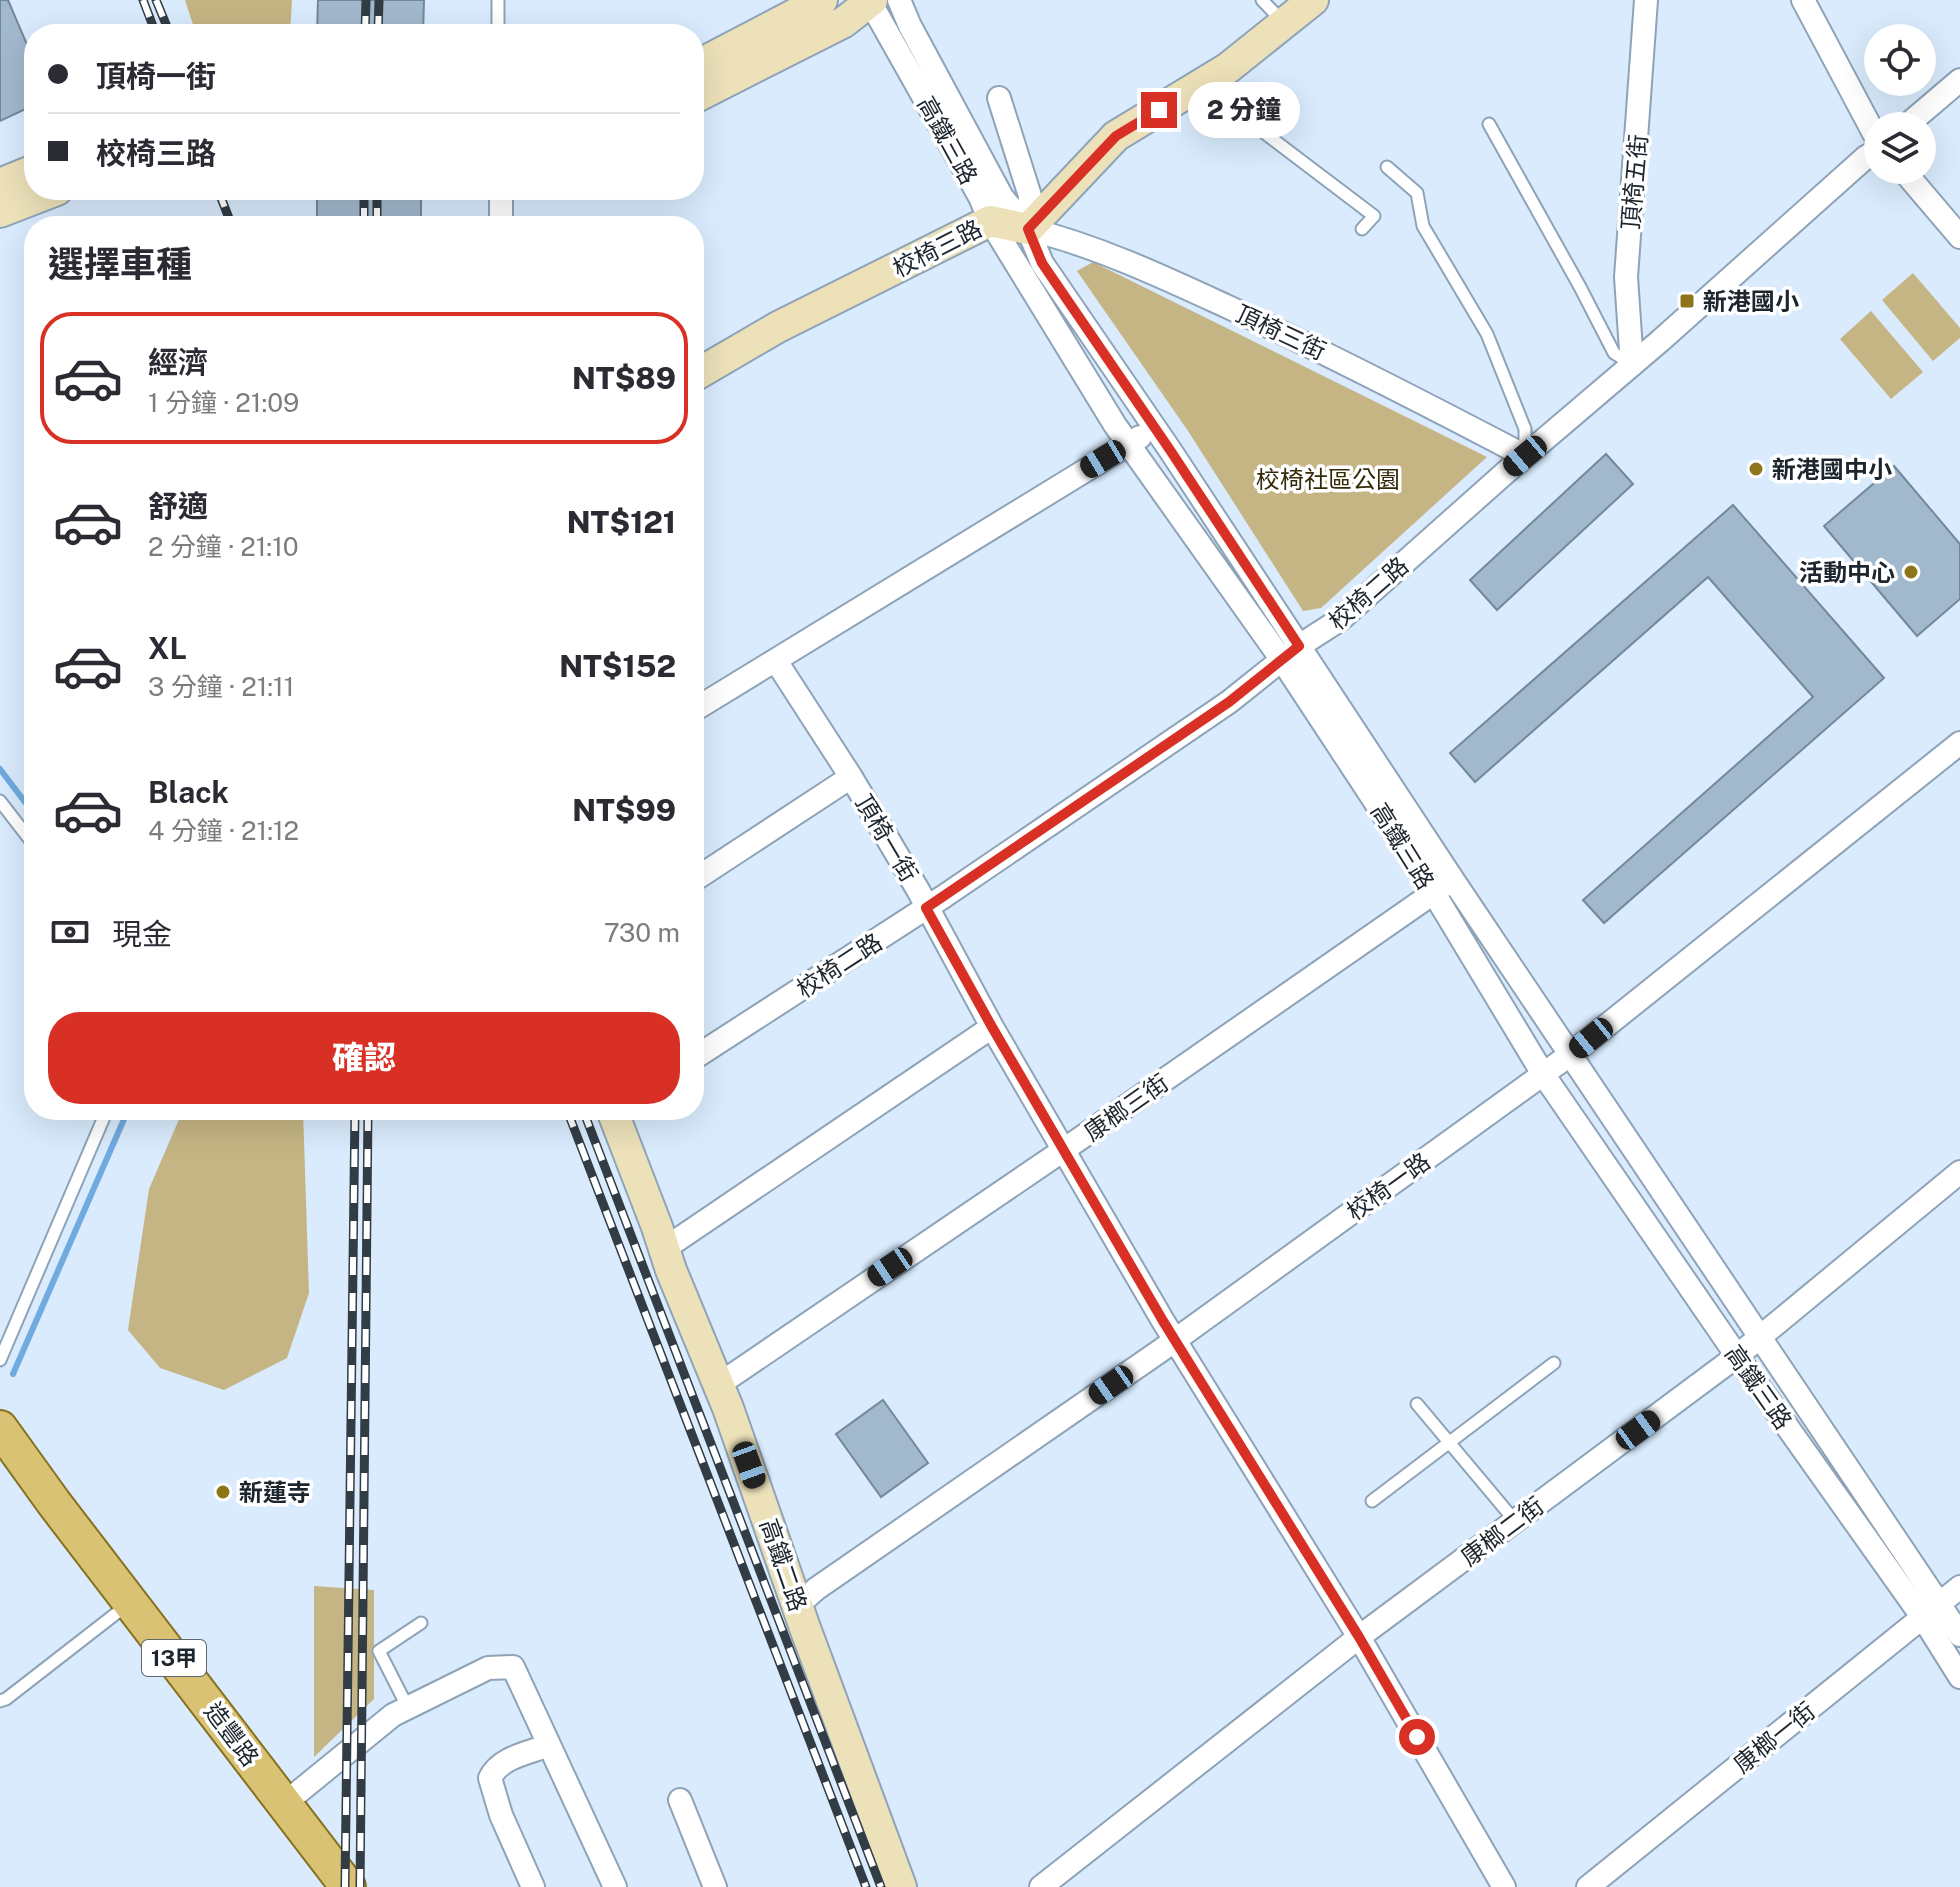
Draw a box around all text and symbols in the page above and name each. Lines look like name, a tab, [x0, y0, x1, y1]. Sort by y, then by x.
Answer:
map controls	[1864, 24, 1936, 184]
button: locate	[1864, 24, 1936, 96]
text: 頂椅一街	[96, 58, 216, 94]
callout: 2 分鐘	[1187, 82, 1299, 138]
street label: 高鐵三路	[912, 91, 984, 189]
route end	[1141, 92, 1177, 128]
text: 2 分鐘	[1207, 94, 1281, 125]
button: layers	[1864, 112, 1936, 184]
street label: 頂椅五街	[1616, 133, 1652, 231]
text: 校椅三路	[96, 135, 216, 171]
street label: 校椅三路	[888, 214, 986, 282]
text: 選擇車種	[48, 243, 192, 285]
place label: 新港國小	[1703, 287, 1799, 315]
marker: 新港國小	[1678, 292, 1696, 310]
street label: 頂椅三街	[1232, 299, 1330, 365]
icon: car	[52, 342, 124, 414]
text: 經濟	[148, 344, 208, 380]
text: NT$89	[572, 360, 676, 396]
text: 1 分鐘 · 21:09	[148, 387, 299, 418]
car	[1499, 431, 1551, 481]
car	[1076, 436, 1130, 482]
place label: 新港國中小	[1772, 455, 1892, 483]
marker: 新港國中小	[1747, 460, 1765, 478]
park label: 校椅社區公園	[1256, 465, 1400, 493]
icon: car	[52, 486, 124, 558]
text: 舒適	[148, 488, 208, 524]
text: NT$121	[567, 504, 676, 540]
text: 2 分鐘 · 21:10	[148, 531, 299, 562]
street label: 校椅二路	[1323, 551, 1413, 635]
place label: 活動中心	[1799, 558, 1895, 586]
marker: 活動中心	[1902, 563, 1920, 581]
icon: car	[52, 630, 124, 702]
text: XL	[148, 630, 187, 666]
text: NT$152	[559, 648, 676, 684]
text: 3 分鐘 · 21:11	[148, 671, 294, 702]
icon: car	[52, 774, 124, 846]
text: Black	[148, 774, 229, 810]
street label: 頂椅一街	[850, 790, 924, 886]
text: NT$99	[572, 792, 676, 828]
street label: 高鐵三路	[1366, 798, 1440, 894]
text: 4 分鐘 · 21:12	[148, 815, 299, 846]
icon: cash	[48, 910, 92, 954]
text: 現金	[112, 916, 172, 952]
text: 730 m	[604, 917, 680, 948]
street label: 校椅二路	[791, 927, 887, 1003]
button: 確認	[48, 1012, 680, 1104]
car	[1565, 1014, 1617, 1062]
street label: 康榔三街	[1079, 1068, 1173, 1146]
street label: 校椅一路	[1341, 1146, 1435, 1226]
car	[863, 1244, 917, 1290]
street label: 高鐵三路	[1720, 1340, 1798, 1434]
car	[1084, 1361, 1138, 1409]
car	[1612, 1406, 1664, 1454]
car	[730, 1438, 768, 1492]
place label: 新蓮寺	[239, 1478, 311, 1506]
marker: 新蓮寺	[214, 1483, 232, 1501]
street label: 康榔二街	[1455, 1491, 1549, 1571]
street label: 高鐵二路	[755, 1515, 813, 1615]
road number: 13甲	[142, 1640, 206, 1676]
street label: 康榔一街	[1728, 1696, 1820, 1778]
street label: 造豐路	[199, 1697, 265, 1771]
route start	[1399, 1719, 1435, 1755]

